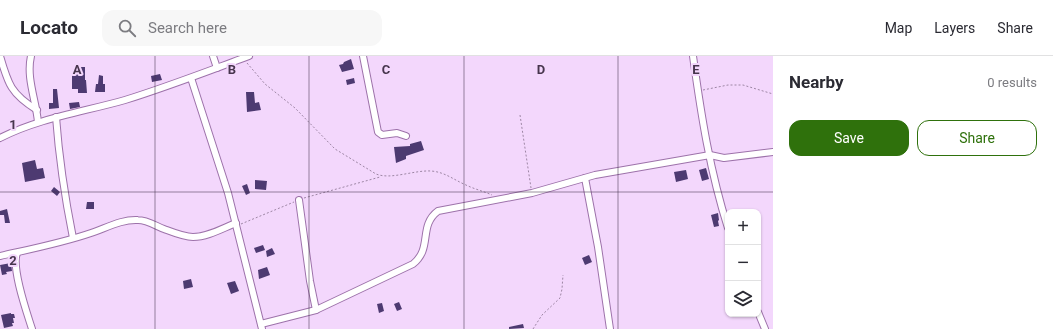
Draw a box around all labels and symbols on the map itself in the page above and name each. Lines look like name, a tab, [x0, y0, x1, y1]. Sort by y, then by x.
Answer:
text: A	[73, 62, 82, 77]
text: B	[228, 62, 236, 77]
text: C	[382, 62, 391, 77]
text: D	[537, 62, 545, 77]
text: E	[692, 62, 700, 77]
text: 1	[9, 117, 17, 132]
text: 2	[9, 253, 17, 268]

